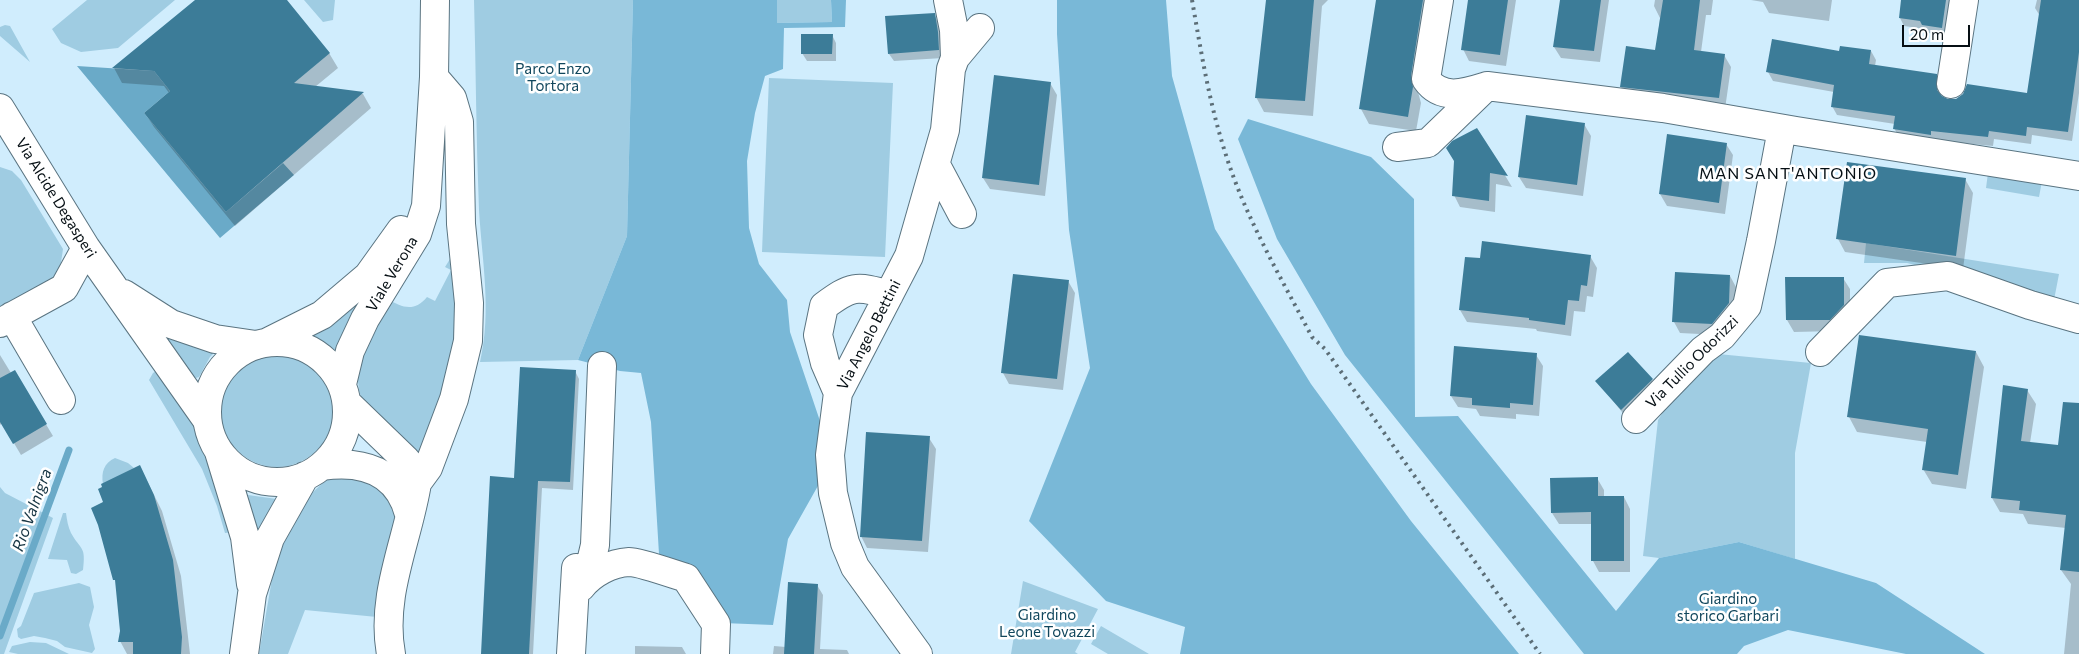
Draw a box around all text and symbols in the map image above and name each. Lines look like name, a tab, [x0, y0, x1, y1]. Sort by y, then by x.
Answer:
scale bar	[1904, 15, 1972, 47]
text: 20 m	[1910, 25, 1944, 43]
park label: Parco Enzo Tortora	[515, 60, 591, 95]
street label: Via Alcide Degasperi	[12, 135, 100, 261]
district label: MAN SANT'ANTONIO	[1697, 164, 1879, 184]
street label: Viale Verona	[362, 233, 422, 315]
street label: Via Angelo Bettini	[833, 277, 905, 393]
street label: Via Tullio Odorizzi	[1642, 312, 1742, 412]
water label: Rio Valnigra	[8, 466, 56, 554]
park label: Giardino storico Garbari	[1677, 590, 1779, 625]
park label: Giardino Leone Tovazzi	[999, 606, 1095, 641]

